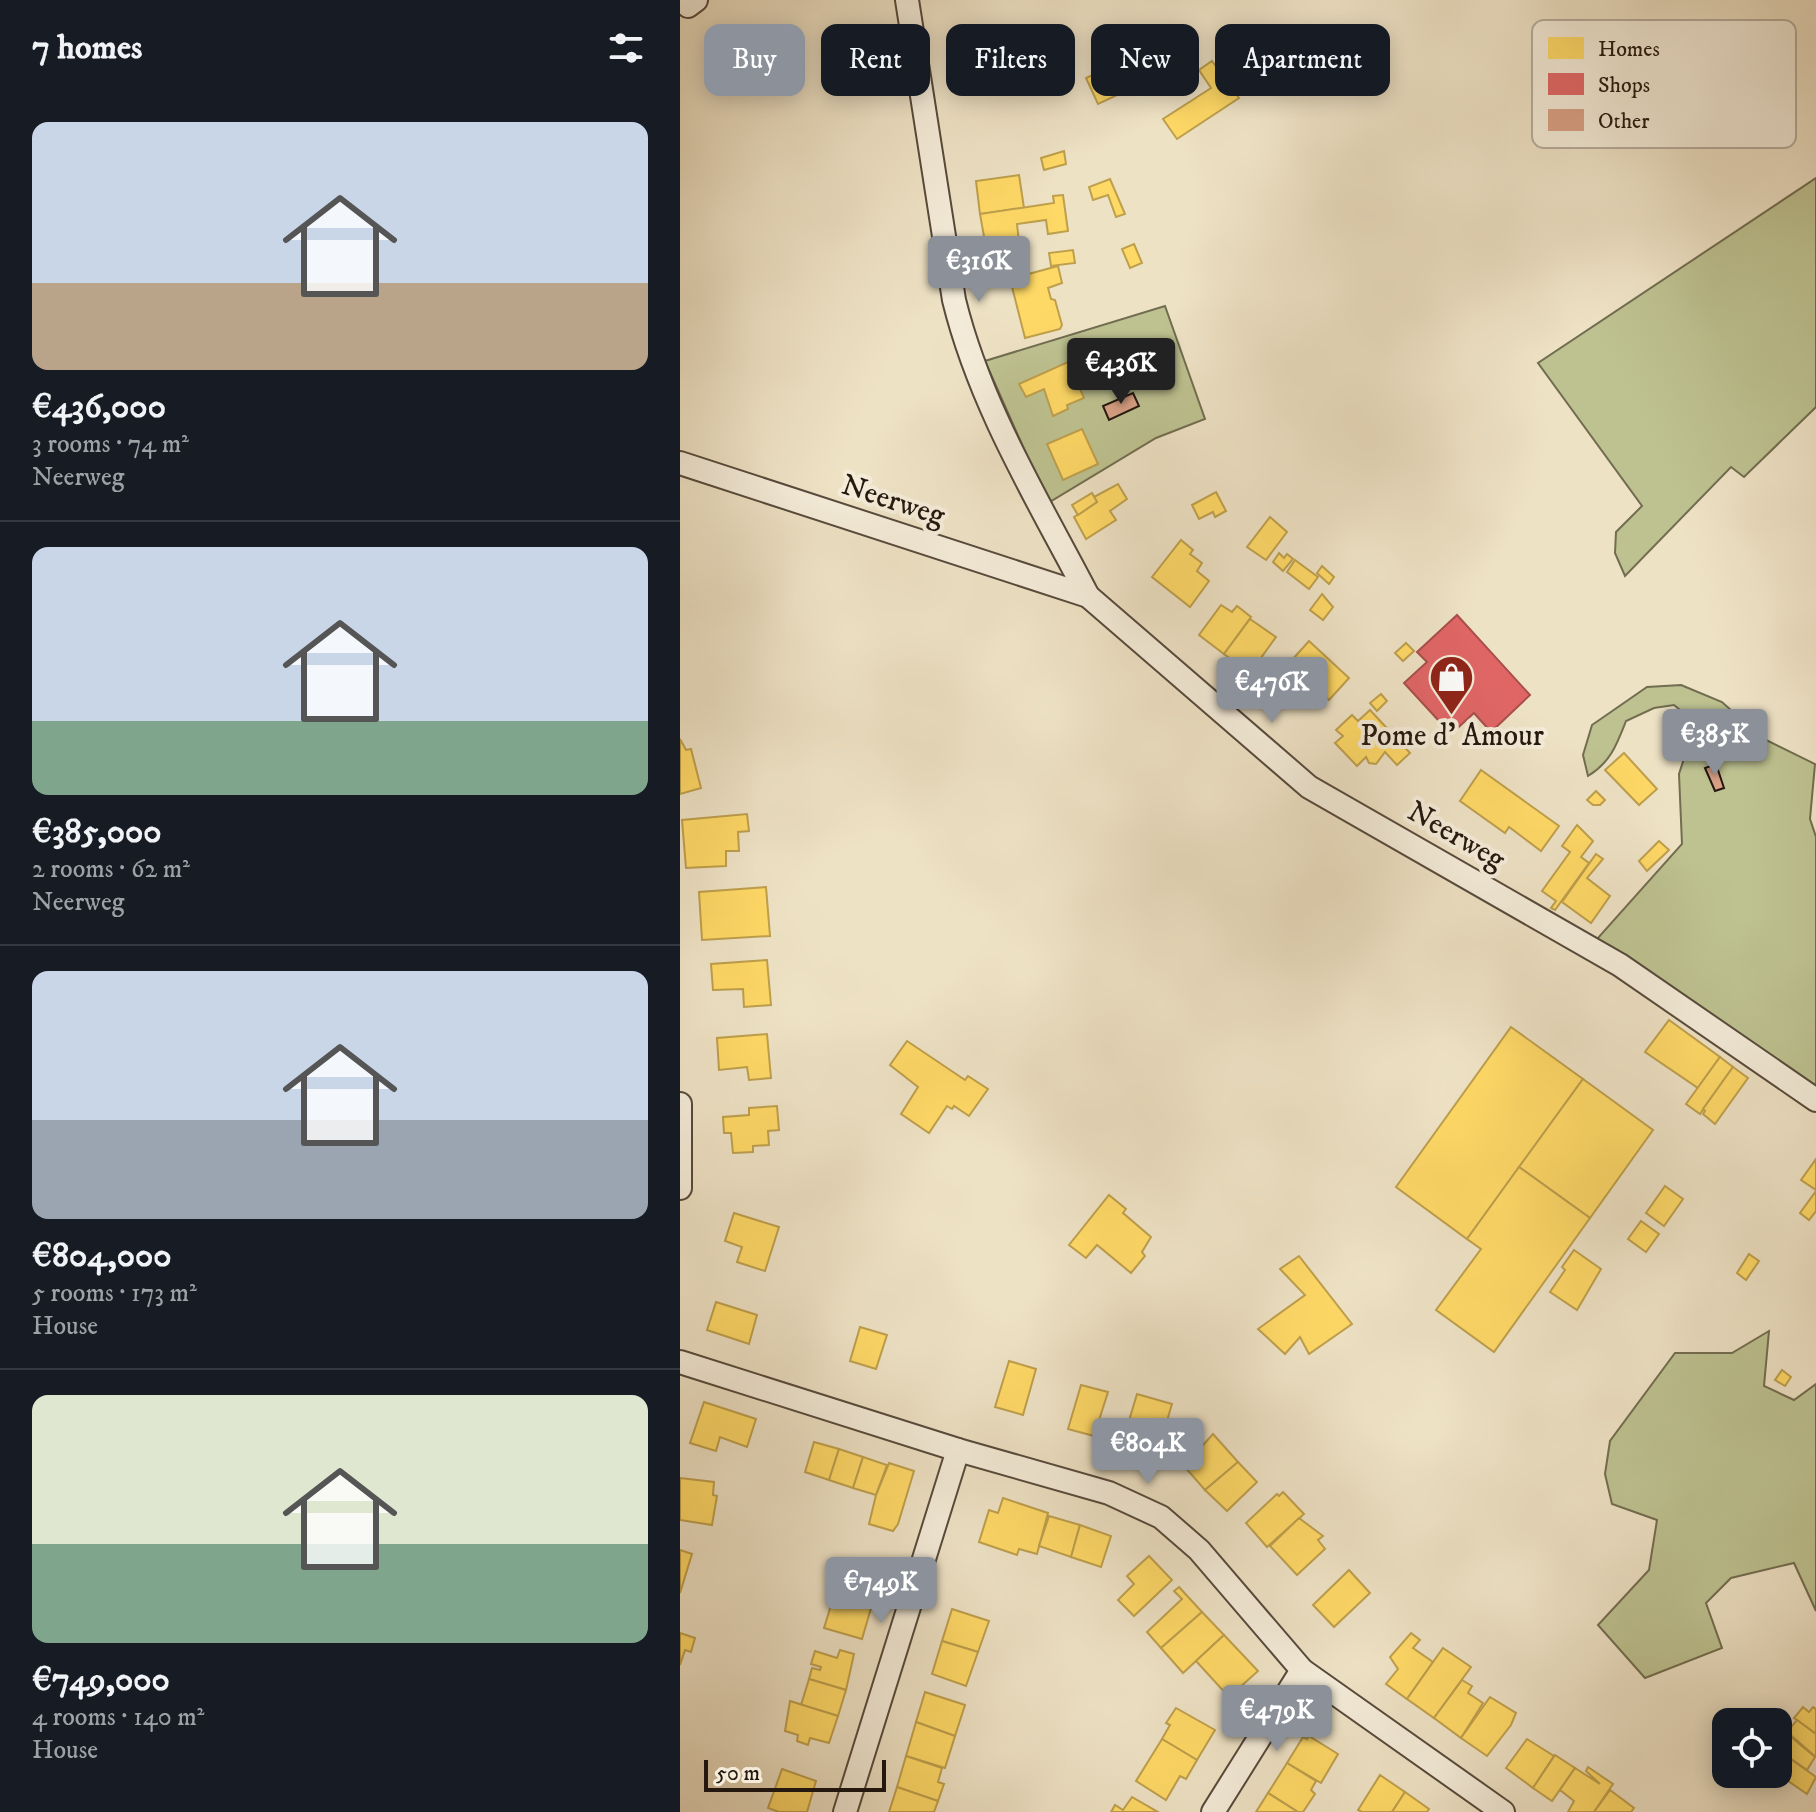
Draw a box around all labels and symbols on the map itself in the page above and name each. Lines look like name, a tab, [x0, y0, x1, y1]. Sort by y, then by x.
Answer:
legend	[1532, 20, 1796, 148]
text: Homes	[1598, 36, 1660, 63]
text: Shops	[1598, 72, 1650, 99]
text: Other	[1598, 108, 1650, 135]
pin: €316K	[923, 236, 1035, 304]
pin: €436K	[1065, 338, 1177, 406]
street label: Neerweg	[837, 467, 950, 535]
shop icon: Pome d' Amour	[1428, 654, 1476, 717]
pin: €476K	[1216, 657, 1328, 725]
pin: €385K	[1659, 709, 1771, 777]
place label: Pome d' Amour	[1360, 718, 1544, 755]
street label: Neerweg	[1401, 793, 1512, 879]
pin: €804K	[1092, 1418, 1204, 1486]
pin: €749K	[825, 1557, 937, 1625]
pin: €479K	[1221, 1685, 1333, 1753]
scale bar	[704, 1756, 886, 1792]

